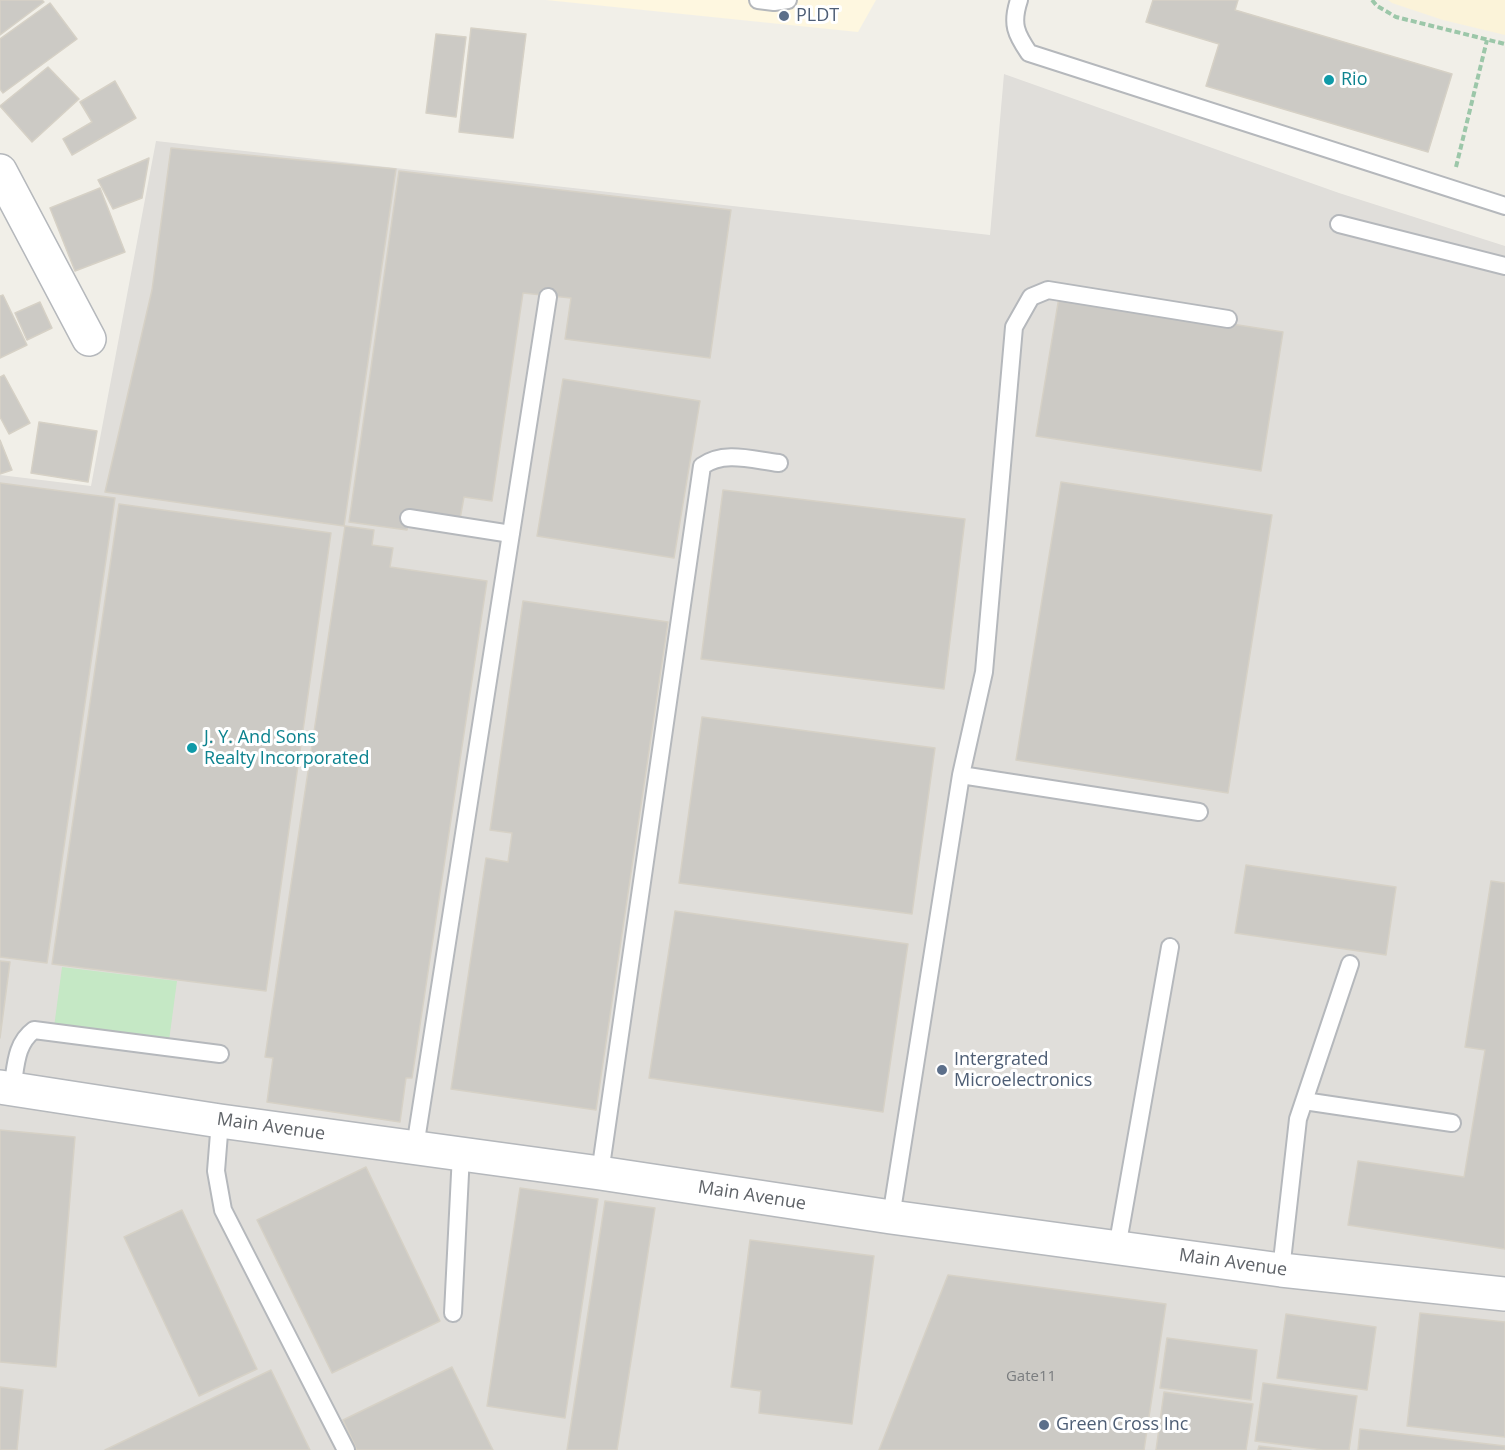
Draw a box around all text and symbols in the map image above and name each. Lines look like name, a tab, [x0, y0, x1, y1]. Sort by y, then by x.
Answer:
place label: PLDT	[796, 5, 839, 27]
marker: PLDT	[777, 9, 791, 23]
place label: Rio	[1341, 69, 1367, 91]
marker: Rio	[1322, 73, 1336, 87]
place label: J. Y. And Sons Realty Incorporated	[204, 727, 369, 770]
marker: J. Y. And Sons Realty Incorporated	[185, 741, 199, 755]
place label: Intergrated Microelectronics	[954, 1049, 1092, 1092]
marker: Intergrated Microelectronics	[935, 1063, 949, 1077]
street label: Main Avenue	[215, 1109, 327, 1145]
street label: Main Avenue	[696, 1177, 808, 1215]
street label: Main Avenue	[1177, 1245, 1289, 1281]
house number: Gate11	[1006, 1368, 1056, 1386]
place label: Green Cross Inc	[1056, 1414, 1188, 1436]
marker: Green Cross Inc	[1037, 1418, 1051, 1432]

